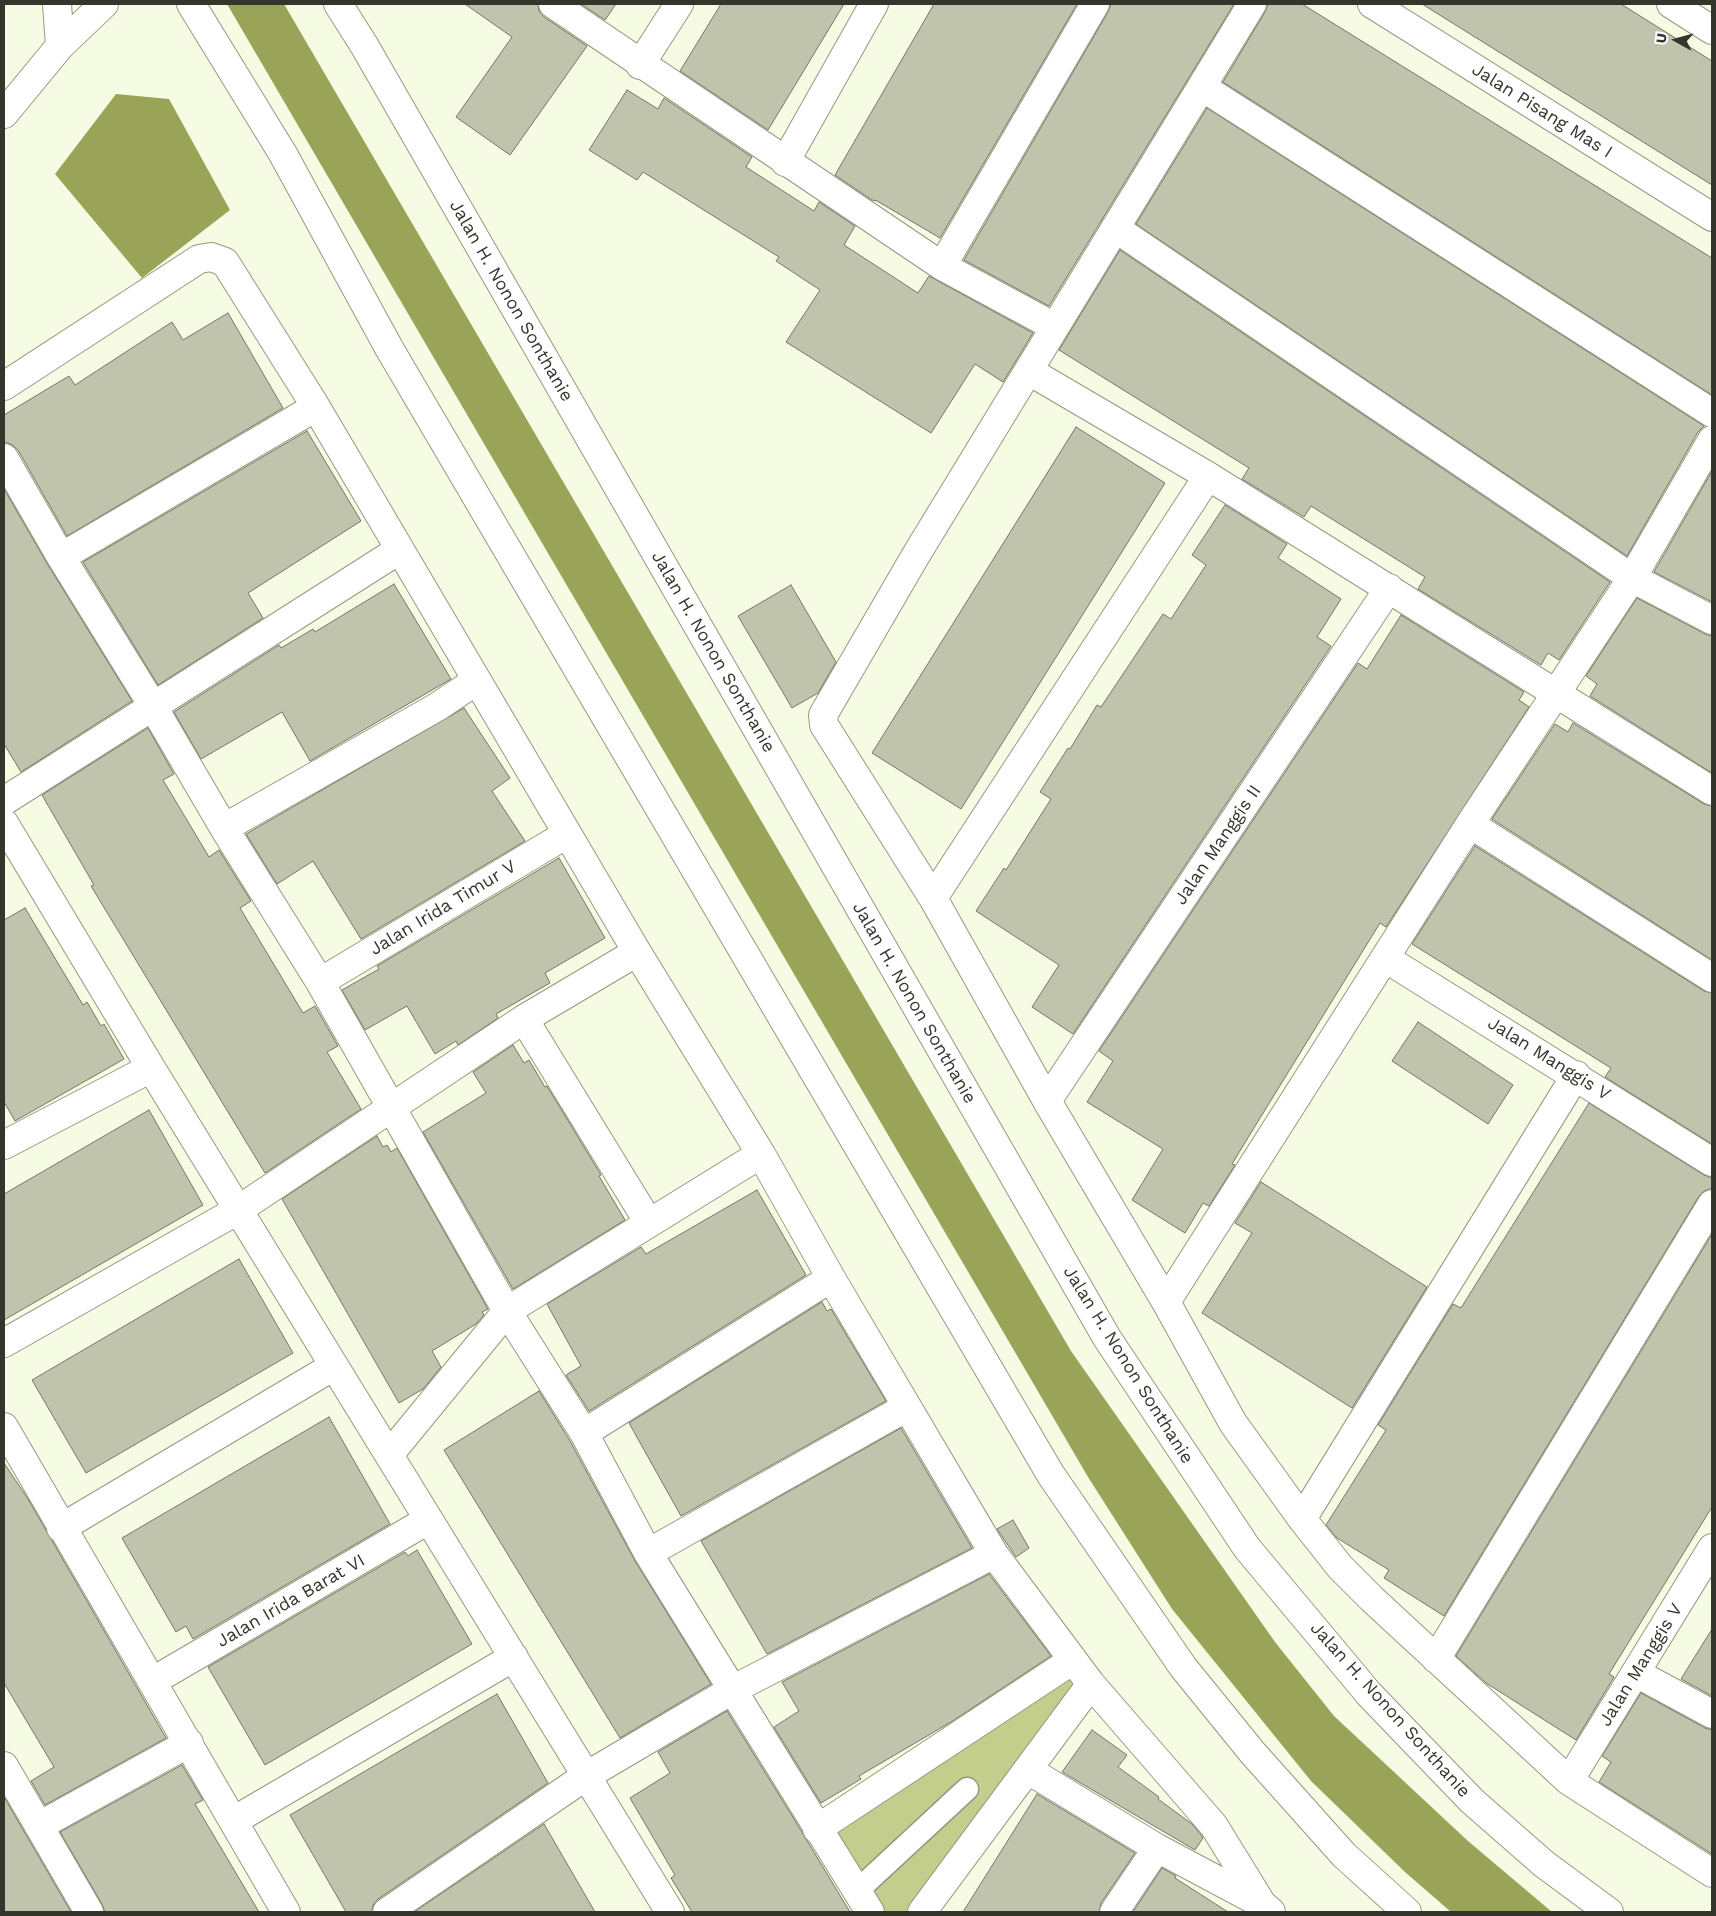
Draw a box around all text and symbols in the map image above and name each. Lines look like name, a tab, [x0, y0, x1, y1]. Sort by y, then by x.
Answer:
north arrow	[1651, 15, 1701, 65]
text: U	[1653, 32, 1670, 44]
street label: Jalan Pisang Mas I	[1468, 59, 1616, 163]
street label: Jalan H. Nonon Sonthanie	[444, 197, 578, 405]
street label: Jalan H. Nonon Sonthanie	[646, 548, 780, 756]
street label: Jalan Manggis II	[1170, 781, 1266, 909]
street label: Jalan Irida Timur V	[366, 856, 520, 960]
street label: Jalan H. Nonon Sonthanie	[847, 899, 981, 1107]
street label: Jalan Manggis V	[1484, 1013, 1614, 1105]
street label: Jalan H. Nonon Sonthanie	[1058, 1262, 1198, 1468]
street label: Jalan Irida Barat VI	[213, 1550, 369, 1652]
street label: Jalan Manggis V	[1595, 1600, 1687, 1730]
street label: Jalan H. Nonon Sonthanie	[1305, 1618, 1475, 1802]

